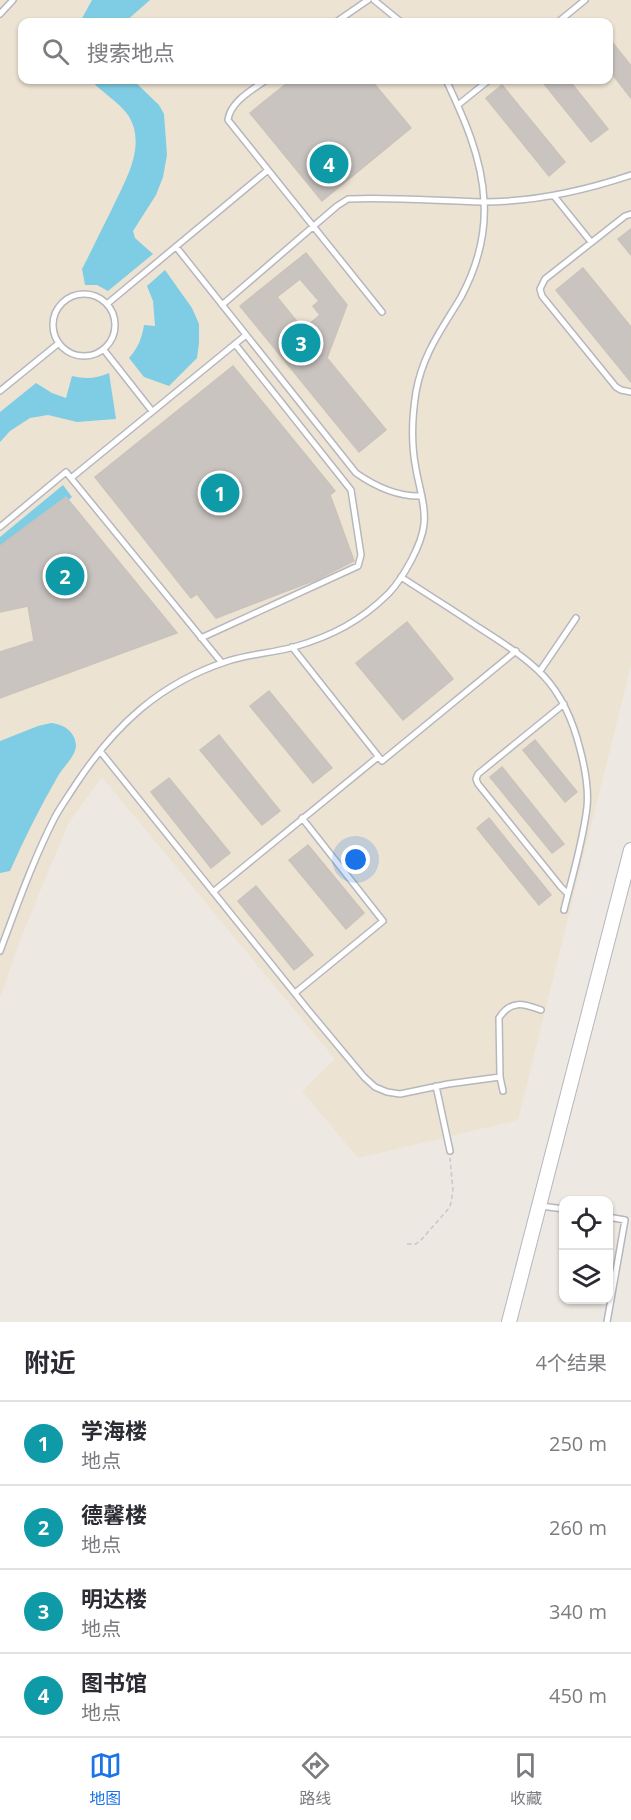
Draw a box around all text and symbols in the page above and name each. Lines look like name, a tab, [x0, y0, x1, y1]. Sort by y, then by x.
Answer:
search box	[18, 18, 613, 84]
icon: search	[39, 35, 72, 68]
text: 搜索地点	[87, 37, 175, 67]
pin: 4	[310, 142, 348, 186]
pin: 3	[282, 320, 320, 366]
pin: 1	[200, 470, 240, 516]
pin: 2	[46, 554, 84, 598]
your location	[341, 845, 370, 874]
map controls	[559, 1196, 613, 1304]
button: locate	[559, 1196, 613, 1250]
button: layers	[559, 1250, 613, 1304]
text: 附近	[24, 1344, 76, 1380]
text: 4个结果	[536, 1349, 607, 1376]
text: 学海楼	[81, 1415, 147, 1445]
text: 1	[38, 1430, 49, 1457]
text: 250 m	[549, 1430, 607, 1457]
text: 地点	[81, 1447, 121, 1474]
text: 德馨楼	[81, 1499, 147, 1529]
text: 2	[38, 1514, 49, 1541]
text: 260 m	[549, 1514, 607, 1541]
text: 地点	[81, 1531, 121, 1558]
text: 明达楼	[81, 1583, 147, 1613]
text: 3	[38, 1598, 49, 1625]
text: 340 m	[549, 1598, 607, 1625]
text: 地点	[81, 1615, 121, 1642]
text: 图书馆	[81, 1667, 147, 1697]
text: 4	[38, 1682, 49, 1709]
text: 450 m	[549, 1682, 607, 1709]
text: 地点	[81, 1699, 121, 1726]
tab: 地图	[89, 1749, 122, 1809]
tab: 路线	[299, 1749, 332, 1809]
tab: 收藏	[509, 1749, 542, 1809]

